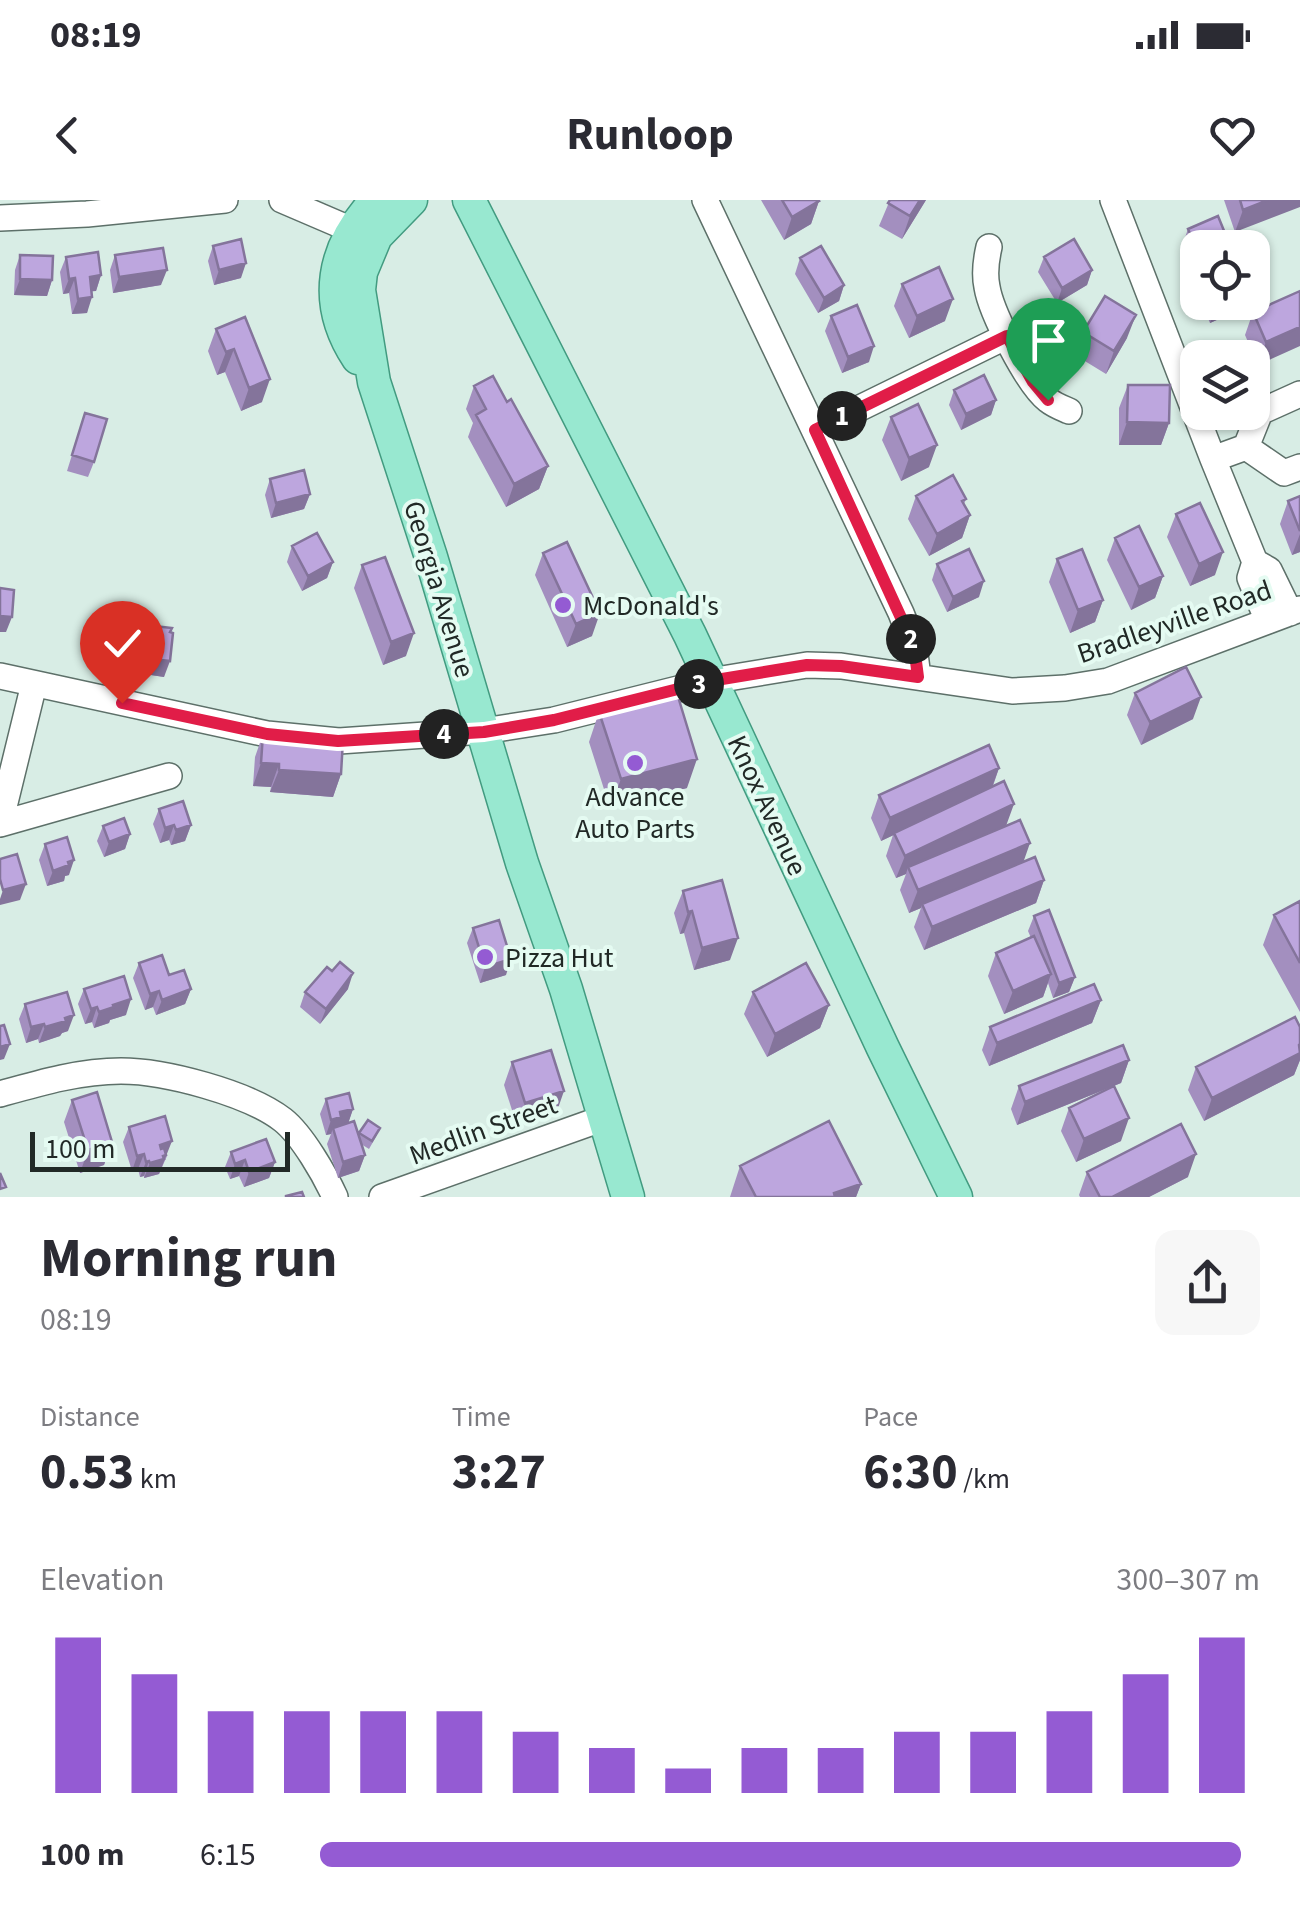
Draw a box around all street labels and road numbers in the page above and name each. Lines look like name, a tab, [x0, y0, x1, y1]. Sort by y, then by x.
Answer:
street label: Georgia Avenue	[393, 496, 485, 683]
street label: Bradleyville Road	[1072, 570, 1277, 674]
street label: Knox Avenue	[717, 729, 817, 882]
street label: Medlin Street	[404, 1084, 563, 1175]

